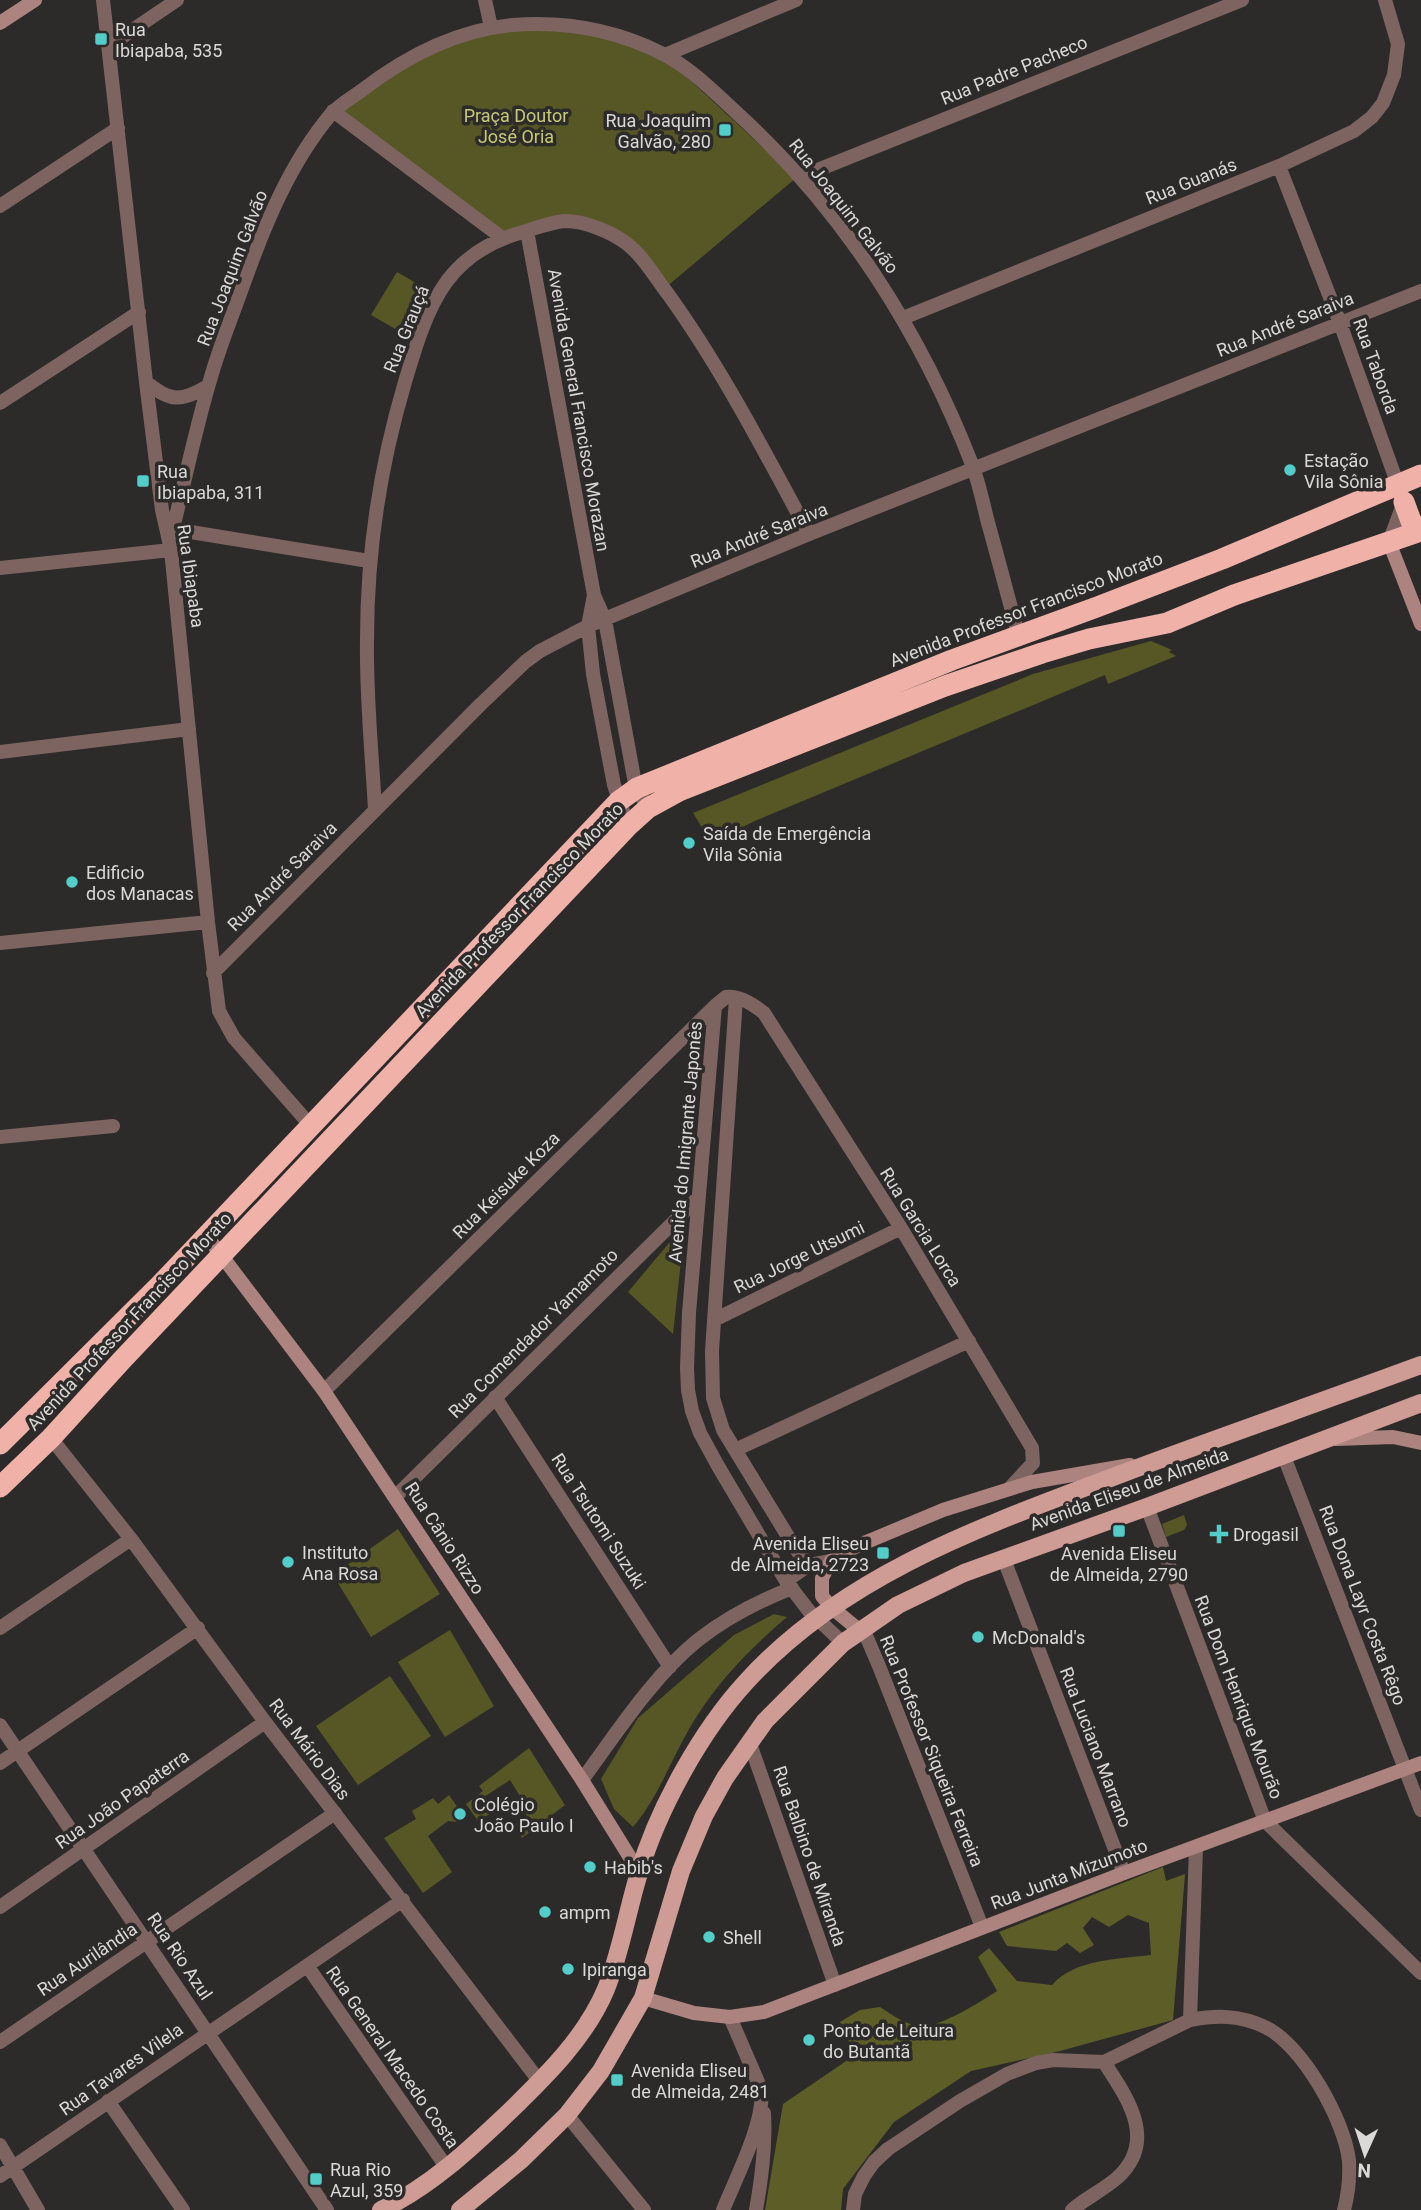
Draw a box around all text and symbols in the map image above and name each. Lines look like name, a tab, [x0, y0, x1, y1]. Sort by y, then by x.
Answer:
place label: Rua Ibiapaba, 535	[115, 19, 222, 61]
marker: Rua Ibiapaba, 535	[93, 31, 109, 47]
street label: Rua Padre Pacheco	[938, 31, 1090, 109]
park label: Praça Doutor José Oria	[464, 105, 568, 147]
place label: Rua Joaquim Galvão, 280	[605, 110, 711, 152]
marker: Rua Joaquim Galvão, 280	[717, 122, 733, 138]
street label: Rua Joaquim Galvão	[785, 134, 903, 278]
street label: Rua Guanás	[1142, 153, 1240, 209]
street label: Rua Joaquim Galvão	[193, 187, 271, 349]
street label: Avenida General Francisco Morazan	[544, 267, 614, 553]
street label: Rua Grauçá	[379, 282, 433, 376]
street label: Rua André Saraiva	[1213, 287, 1357, 361]
street label: Rua Taborda	[1349, 315, 1403, 417]
place label: Estação Vila Sônia	[1304, 450, 1384, 492]
place label: Rua Ibiapaba, 311	[157, 461, 264, 503]
marker: Estação Vila Sônia	[1282, 462, 1298, 478]
marker: Rua Ibiapaba, 311	[135, 473, 151, 489]
street label: Rua André Saraiva	[687, 498, 831, 572]
street label: Rua Ibiapaba	[173, 523, 209, 629]
street label: Avenida Professor Francisco Morato	[887, 547, 1165, 671]
street label: Avenida Professor Francisco Morato	[410, 798, 628, 1022]
street label: Rua André Saraiva	[223, 817, 341, 935]
place label: Saída de Emergência Vila Sônia	[703, 823, 871, 865]
marker: Saída de Emergência Vila Sônia	[681, 835, 697, 851]
place label: Edificio dos Manacas	[86, 862, 194, 904]
marker: Edificio dos Manacas	[64, 874, 80, 890]
street label: Avenida do Imigrante Japonês	[664, 1020, 706, 1264]
street label: Rua Keisuke Koza	[448, 1127, 564, 1243]
street label: Rua Garcia Lorca	[876, 1164, 966, 1290]
street label: Avenida Professor Francisco Morato	[22, 1208, 236, 1434]
street label: Rua Jorge Utsumi	[730, 1216, 868, 1298]
street label: Rua Comendador Yamamoto	[444, 1244, 622, 1422]
street label: Avenida Eliseu de Almeida	[1027, 1443, 1231, 1535]
street label: Rua Tsutomi Suzuki	[547, 1449, 651, 1593]
street label: Rua Cânio Rizzo	[401, 1478, 489, 1598]
street label: Rua Dona Layr Costa Rêgo	[1315, 1502, 1411, 1708]
marker: Avenida Eliseu de Almeida, 2790	[1111, 1523, 1127, 1539]
place label: Drogasil	[1233, 1524, 1299, 1545]
marker: Drogasil	[1211, 1526, 1227, 1542]
place label: Avenida Eliseu de Almeida, 2723	[731, 1533, 869, 1575]
place label: Instituto Ana Rosa	[302, 1542, 378, 1584]
place label: Avenida Eliseu de Almeida, 2790	[1050, 1543, 1188, 1585]
marker: Avenida Eliseu de Almeida, 2723	[875, 1545, 891, 1561]
marker: Instituto Ana Rosa	[280, 1554, 296, 1570]
street label: Rua Dom Henrique Mourão	[1190, 1592, 1288, 1802]
place label: McDonald's	[992, 1627, 1085, 1648]
marker: McDonald's	[970, 1629, 986, 1645]
street label: Rua Professor Siqueira Ferreira	[876, 1632, 988, 1870]
street label: Rua Luciano Marrano	[1056, 1664, 1136, 1830]
street label: Rua Mário Dias	[265, 1694, 355, 1804]
street label: Rua João Papaterra	[51, 1745, 193, 1853]
street label: Rua Balbino de Miranda	[769, 1763, 851, 1949]
place label: Colégio João Paulo I	[474, 1794, 574, 1836]
marker: Colégio João Paulo I	[452, 1806, 468, 1822]
street label: Rua Junta Mizumoto	[988, 1834, 1150, 1914]
place label: Habib's	[604, 1857, 663, 1878]
marker: Habib's	[582, 1859, 598, 1875]
place label: ampm	[559, 1902, 610, 1923]
marker: ampm	[537, 1904, 553, 1920]
street label: Rua Rio Azul	[143, 1908, 217, 2004]
street label: Rua Aurilândia	[33, 1918, 141, 2000]
place label: Shell	[723, 1927, 762, 1948]
marker: Shell	[701, 1929, 717, 1945]
place label: Ipiranga	[582, 1959, 647, 1980]
marker: Ipiranga	[560, 1961, 576, 1977]
street label: Rua General Macedo Costa	[322, 1962, 464, 2152]
street label: Rua Tavares Vilela	[55, 2019, 187, 2119]
place label: Ponto de Leitura do Butantã	[823, 2020, 954, 2062]
marker: Ponto de Leitura do Butantã	[801, 2032, 817, 2048]
place label: Avenida Eliseu de Almeida, 2481	[631, 2060, 769, 2102]
marker: Avenida Eliseu de Almeida, 2481	[609, 2072, 625, 2088]
north arrow	[1330, 2119, 1400, 2189]
place label: Rua Rio Azul, 359	[330, 2159, 403, 2201]
text: N	[1357, 2159, 1371, 2182]
marker: Rua Rio Azul, 359	[308, 2171, 324, 2187]

